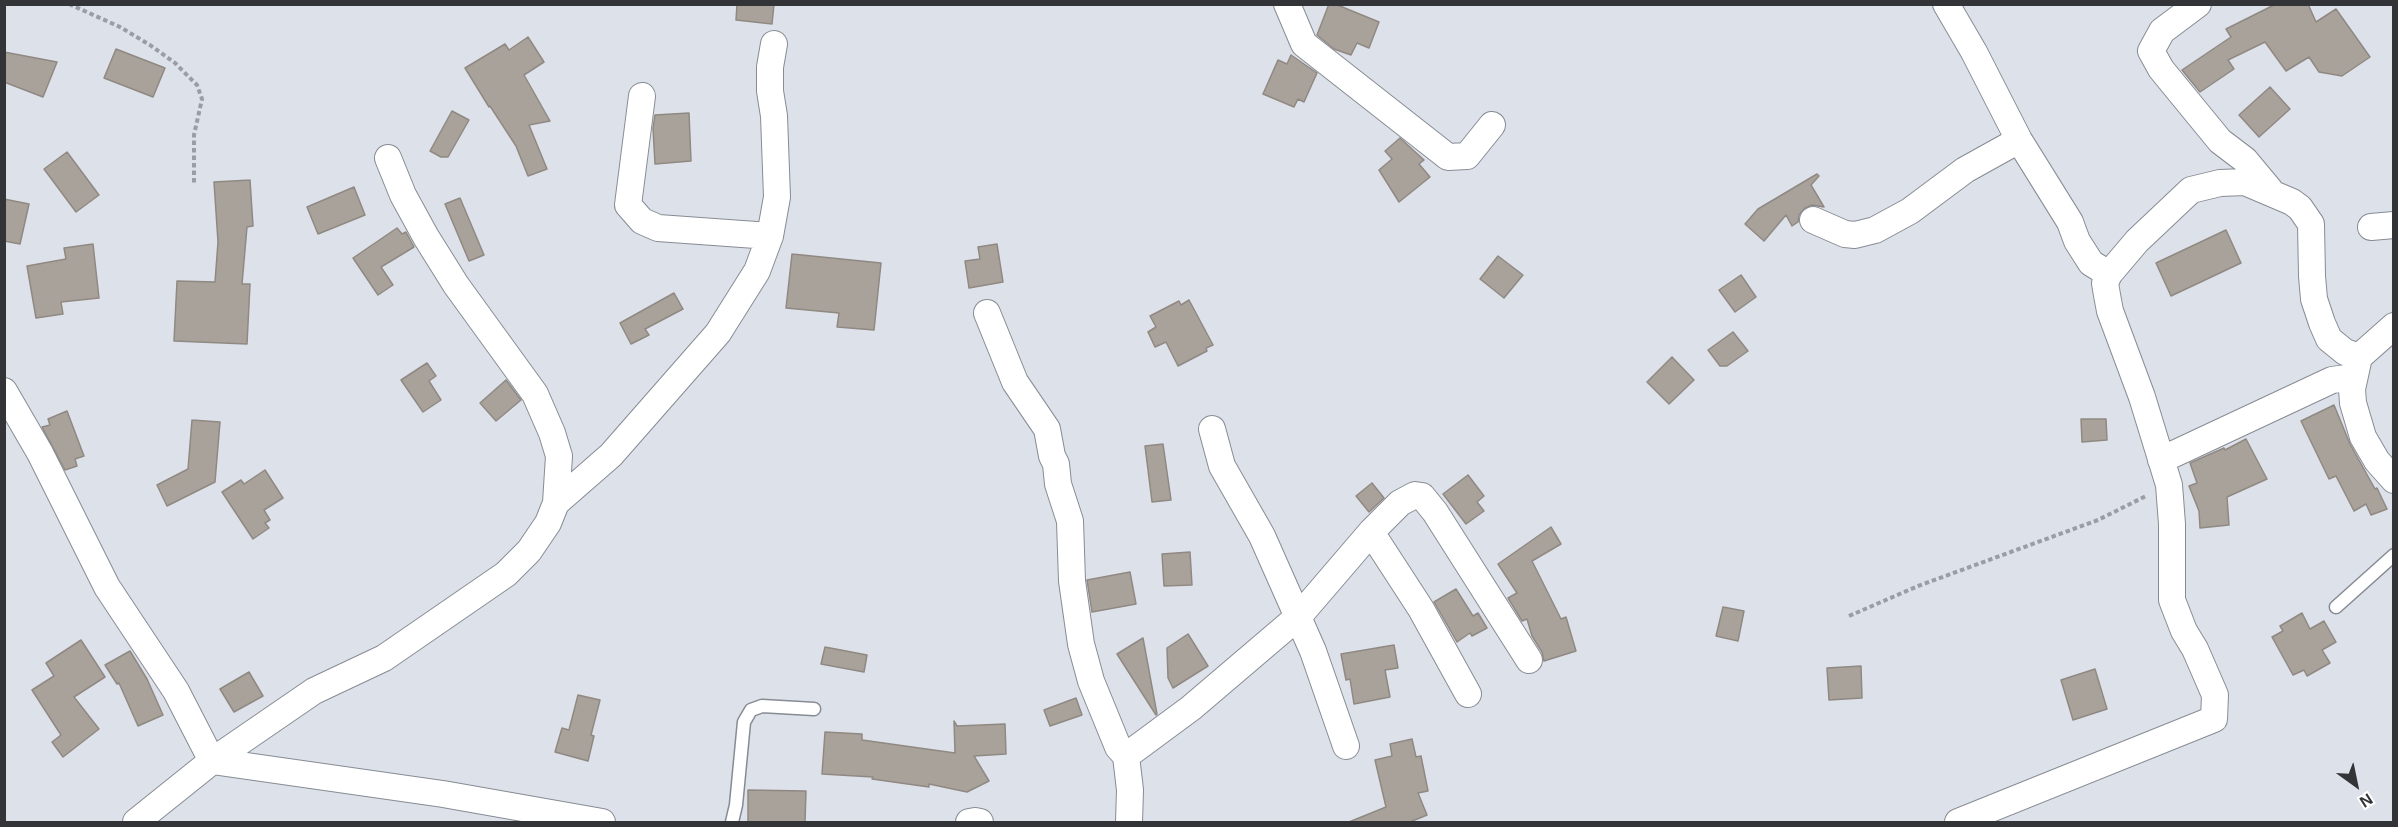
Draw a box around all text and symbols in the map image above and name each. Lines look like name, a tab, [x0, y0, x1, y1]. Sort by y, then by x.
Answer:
north arrow	[2326, 755, 2386, 815]
text: N	[2357, 790, 2376, 811]

